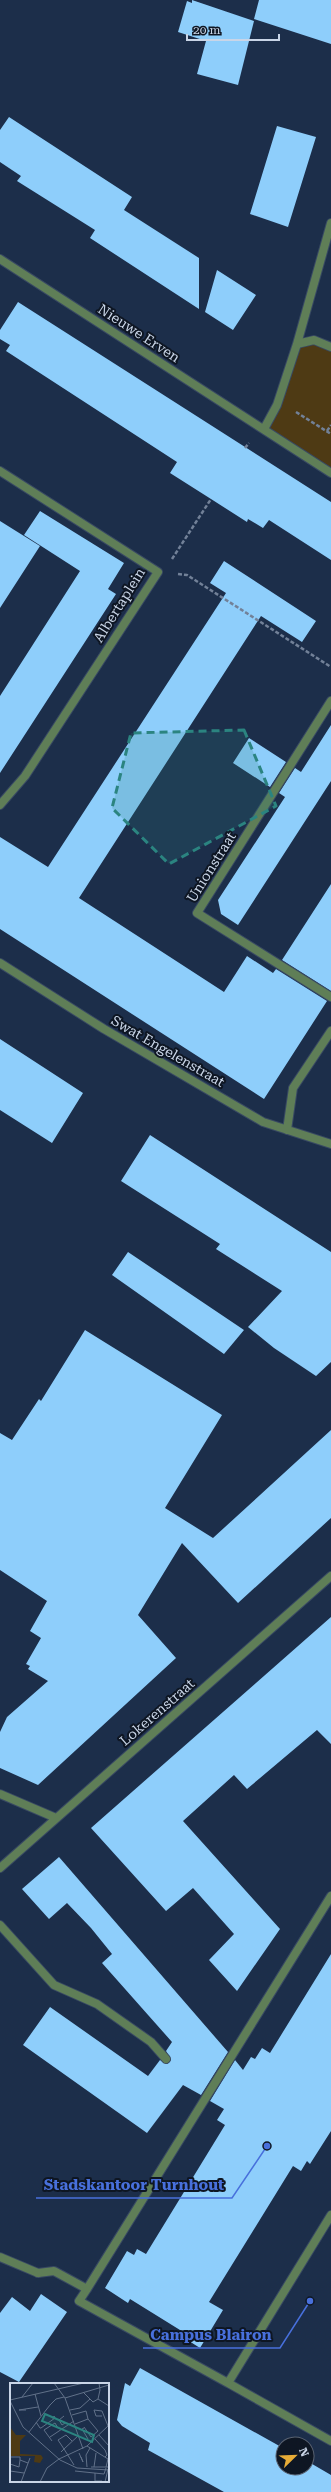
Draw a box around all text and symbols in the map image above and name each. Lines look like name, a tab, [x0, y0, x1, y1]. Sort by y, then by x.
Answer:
scale bar	[187, 16, 279, 42]
text: 20 m	[193, 23, 220, 37]
street label: Nieuwe Erven	[95, 301, 183, 365]
street label: Albertaplein	[90, 565, 148, 645]
street label: Unionstraat	[183, 829, 239, 905]
street label: Swat Engelenstraat	[109, 1012, 227, 1090]
street label: Lokerenstraat	[116, 1675, 198, 1749]
callout: Stadskantoor Turnhout	[36, 2171, 232, 2198]
text: Stadskantoor Turnhout	[44, 2176, 224, 2194]
callout: Campus Blairon	[143, 2321, 280, 2348]
text: Campus Blairon	[150, 2326, 272, 2344]
inset map	[10, 2383, 109, 2482]
north arrow	[275, 2436, 315, 2476]
text: N	[296, 2446, 312, 2459]

